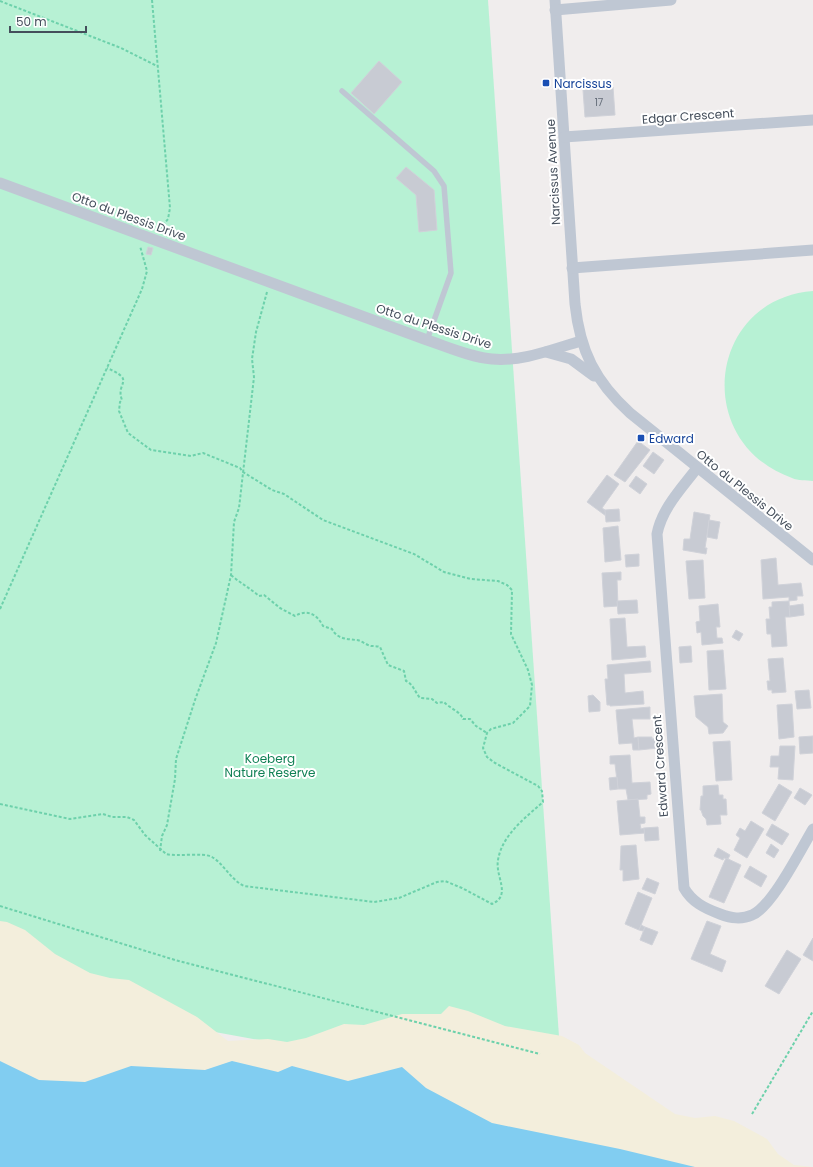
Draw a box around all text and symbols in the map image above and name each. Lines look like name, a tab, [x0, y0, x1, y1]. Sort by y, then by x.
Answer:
scale bar	[10, 8, 86, 34]
text: 50 m	[16, 13, 47, 30]
place label: Narcissus	[554, 75, 612, 92]
marker: Narcissus	[541, 78, 551, 88]
house number: 17	[595, 95, 604, 110]
street label: Edgar Crescent	[641, 104, 735, 128]
street label: Narcissus Avenue	[542, 119, 564, 225]
street label: Otto du Plessis Drive	[70, 187, 188, 245]
street label: Otto du Plessis Drive	[374, 299, 494, 353]
place label: Edward	[649, 430, 694, 447]
marker: Edward	[636, 433, 646, 443]
street label: Otto du Plessis Drive	[693, 446, 797, 534]
street label: Edward Crescent	[648, 714, 672, 818]
park label: Koeberg Nature Reserve	[225, 750, 315, 781]

